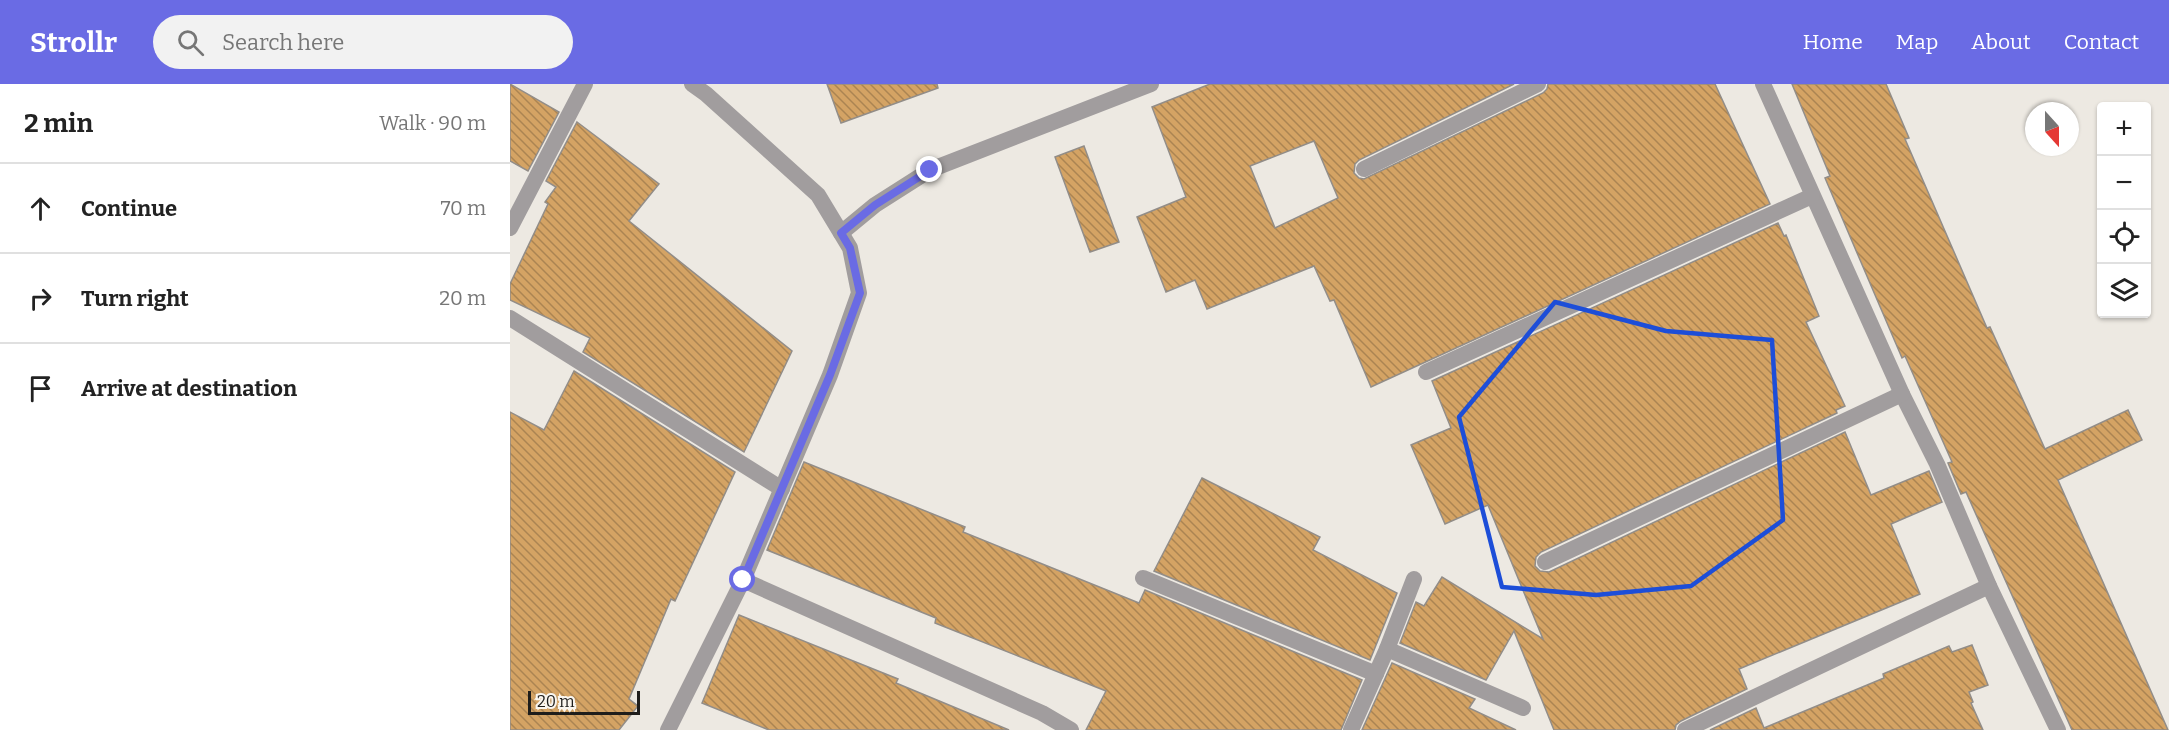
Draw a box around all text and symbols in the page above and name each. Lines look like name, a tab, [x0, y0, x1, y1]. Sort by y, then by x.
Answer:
search box	[153, 15, 573, 69]
text: Strollr	[30, 26, 117, 59]
icon: search	[174, 26, 207, 59]
text: Search here	[222, 29, 344, 56]
text: Home	[1803, 29, 1863, 55]
text: Map	[1896, 29, 1938, 55]
text: About	[1971, 29, 2031, 55]
text: Contact	[2064, 29, 2139, 55]
north arrow	[2025, 102, 2079, 156]
map controls	[2097, 102, 2151, 318]
button: +	[2097, 102, 2151, 156]
text: 2 min	[24, 108, 93, 139]
text: Walk · 90 m	[379, 111, 486, 135]
route end	[916, 156, 942, 182]
button: −	[2097, 156, 2151, 210]
icon: ahead	[24, 192, 57, 225]
text: Continue	[81, 195, 177, 222]
text: 70 m	[440, 196, 486, 220]
button: locate	[2097, 210, 2151, 264]
button: layers	[2097, 264, 2151, 318]
icon: right	[24, 282, 57, 315]
text: Turn right	[81, 285, 189, 312]
text: 20 m	[439, 286, 486, 310]
icon: arrive	[24, 372, 57, 405]
text: Arrive at destination	[81, 375, 297, 402]
route start	[729, 566, 755, 592]
scale bar	[528, 688, 640, 716]
text: 20 m	[537, 692, 574, 711]

